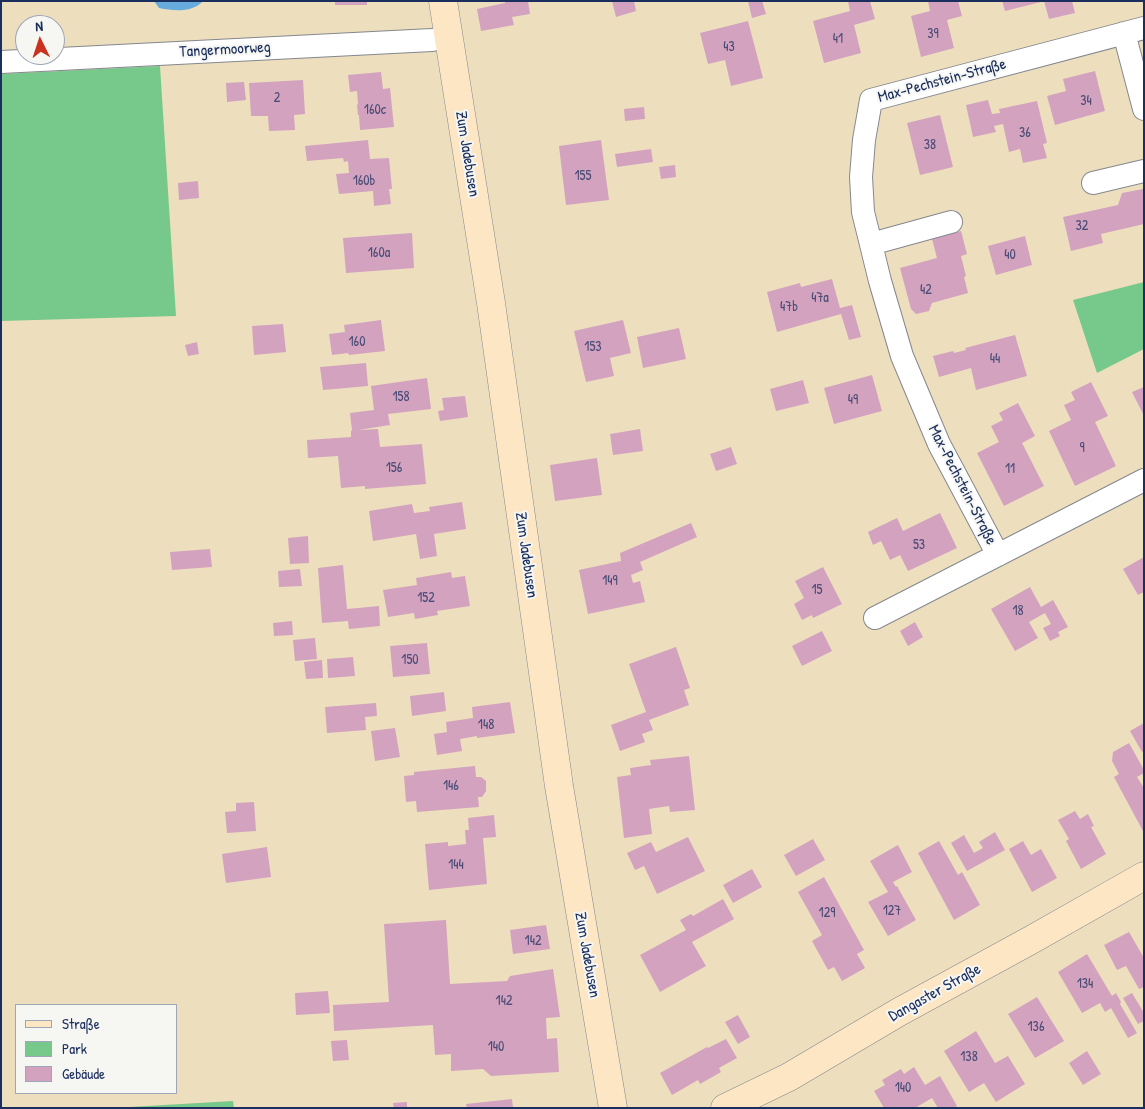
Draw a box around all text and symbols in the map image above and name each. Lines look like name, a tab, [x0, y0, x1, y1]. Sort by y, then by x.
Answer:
north arrow	[15, 15, 65, 65]
text: N	[35, 16, 43, 35]
house number: 39	[927, 26, 939, 42]
house number: 41	[833, 31, 843, 47]
street label: Tangermoorweg	[179, 38, 271, 62]
house number: 43	[723, 39, 735, 55]
street label: Max-Pechstein-Straße	[876, 55, 1008, 107]
house number: 2	[274, 90, 280, 106]
house number: 34	[1080, 93, 1092, 109]
house number: 160c	[364, 102, 386, 118]
street label: Zum Jadebusen	[451, 110, 483, 198]
house number: 36	[1019, 125, 1031, 141]
house number: 38	[924, 137, 936, 153]
house number: 155	[575, 168, 591, 184]
house number: 160b	[353, 173, 375, 189]
house number: 32	[1076, 218, 1088, 234]
house number: 160a	[368, 245, 390, 261]
house number: 40	[1004, 247, 1016, 263]
house number: 42	[920, 282, 932, 298]
house number: 47a	[811, 290, 829, 306]
house number: 47b	[780, 299, 798, 315]
house number: 160	[349, 334, 365, 350]
house number: 153	[584, 339, 602, 355]
house number: 44	[990, 351, 1000, 367]
house number: 158	[392, 389, 410, 405]
house number: 49	[848, 392, 858, 408]
street label: Max-Pechstein-Straße	[924, 422, 1000, 548]
house number: 9	[1079, 440, 1085, 456]
house number: 156	[386, 460, 402, 476]
house number: 11	[1005, 461, 1015, 477]
street label: Zum Jadebusen	[510, 511, 542, 599]
house number: 53	[913, 537, 925, 553]
house number: 149	[602, 573, 618, 589]
house number: 15	[811, 582, 823, 598]
house number: 152	[417, 590, 435, 606]
house number: 18	[1012, 603, 1024, 619]
house number: 150	[401, 652, 419, 668]
house number: 148	[478, 717, 494, 733]
house number: 146	[443, 778, 459, 794]
house number: 144	[448, 857, 464, 873]
house number: 127	[883, 903, 901, 919]
house number: 129	[819, 905, 835, 921]
street label: Zum Jadebusen	[570, 911, 604, 999]
house number: 142	[525, 933, 541, 949]
street label: Dangaster Straße	[886, 960, 984, 1026]
house number: 134	[1077, 976, 1093, 992]
house number: 142	[496, 993, 512, 1009]
legend	[15, 1004, 178, 1094]
text: Straße	[62, 1013, 100, 1034]
house number: 136	[1028, 1019, 1044, 1035]
text: Park	[62, 1038, 87, 1059]
house number: 140	[488, 1039, 504, 1055]
house number: 138	[960, 1049, 978, 1065]
text: Gebäude	[62, 1063, 105, 1084]
house number: 140	[895, 1080, 911, 1096]

